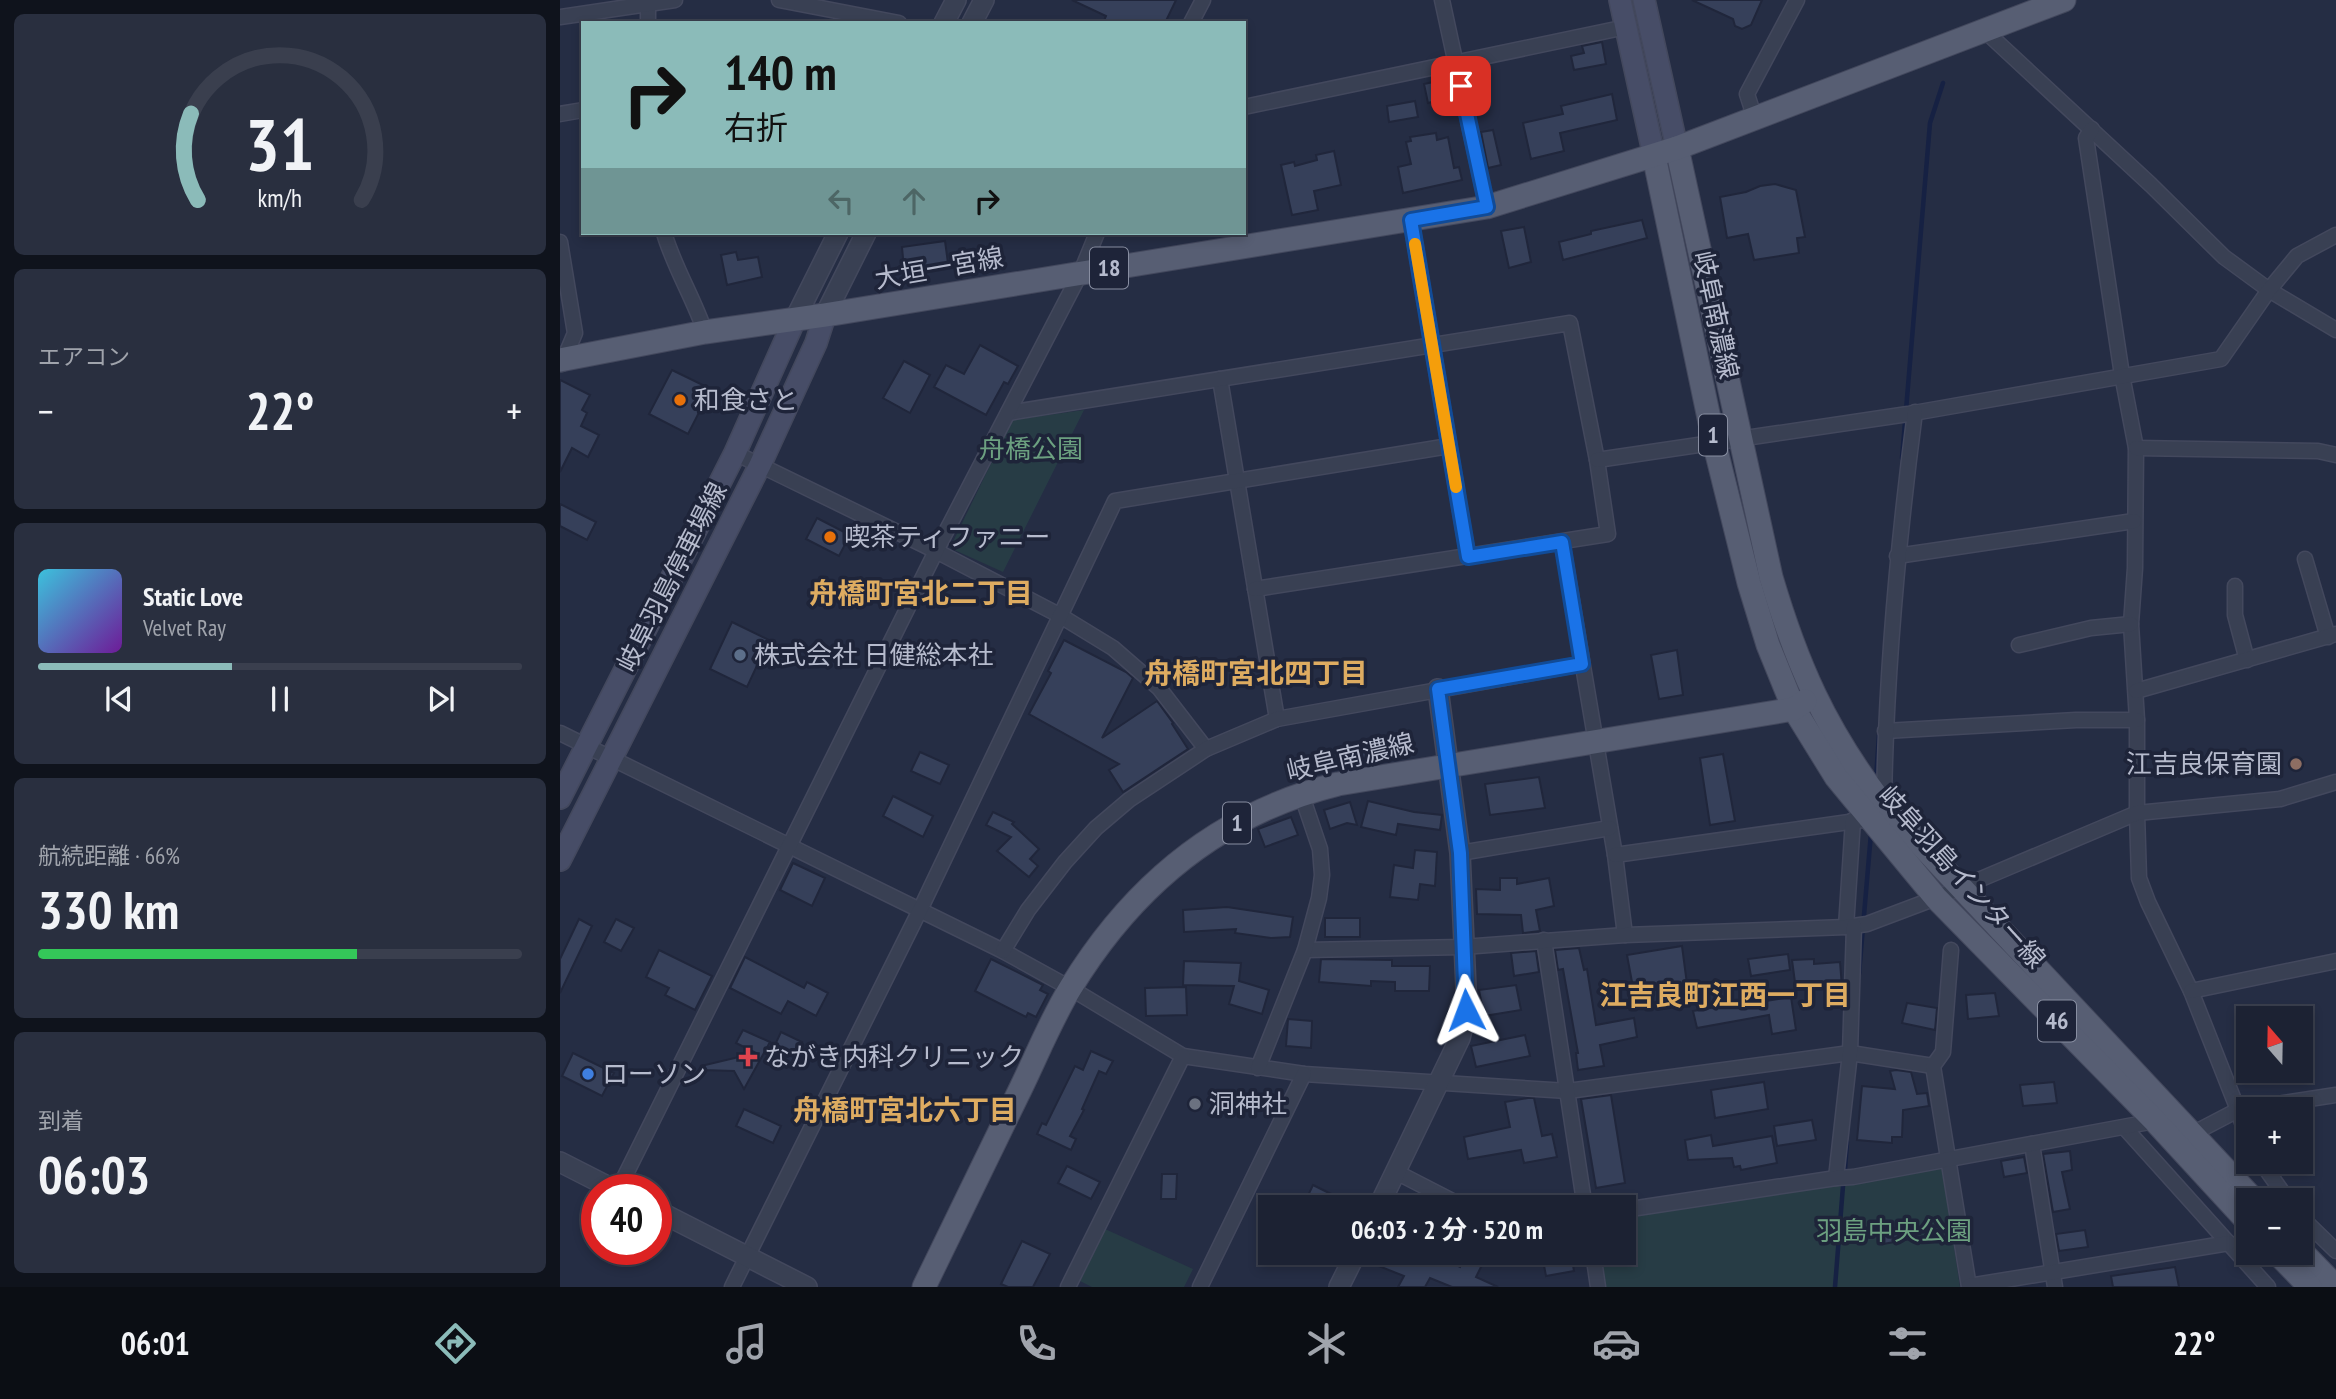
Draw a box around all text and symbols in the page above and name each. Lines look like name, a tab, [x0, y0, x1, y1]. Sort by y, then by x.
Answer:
text: 140 m	[724, 40, 837, 104]
icon: right	[609, 49, 700, 140]
pin	[1431, 56, 1491, 116]
icon: arrive	[1442, 67, 1480, 105]
text: 31	[245, 97, 315, 191]
text: 右折	[724, 106, 788, 148]
text: km/h	[258, 182, 302, 214]
icon: left	[822, 182, 860, 220]
icon: ahead	[895, 182, 933, 220]
icon: right	[968, 182, 1006, 220]
street label: 大垣一宮線	[872, 240, 1006, 295]
road number: 18	[1090, 247, 1128, 288]
street label: 岐阜南濃線	[1687, 248, 1746, 382]
text: エアコン	[38, 342, 130, 371]
text: 22°	[246, 377, 314, 444]
place label: 和食さと	[694, 383, 798, 416]
text: −	[38, 386, 54, 435]
text: +	[506, 386, 522, 435]
marker: 和食さと	[672, 392, 688, 408]
road number: 1	[1699, 414, 1727, 456]
park label: 舟橋公園	[979, 432, 1083, 465]
street label: 岐阜羽島停車場線	[610, 477, 733, 677]
place label: 喫茶ティファニー	[844, 520, 1050, 553]
marker: 喫茶ティファニー	[822, 529, 838, 545]
district label: 舟橋町宮北二丁目	[809, 574, 1033, 611]
text: Static Love	[143, 580, 243, 613]
text: Velvet Ray	[143, 613, 226, 642]
place label: 株式会社 日健総本社	[754, 638, 994, 671]
marker: 株式会社 日健総本社	[732, 647, 748, 663]
district label: 舟橋町宮北四丁目	[1144, 654, 1368, 691]
icon: previous	[100, 680, 138, 718]
icon: pause	[261, 680, 299, 718]
icon: next	[422, 680, 460, 718]
street label: 岐阜南濃線	[1283, 726, 1417, 787]
place label: 江吉良保育園	[2126, 747, 2282, 780]
marker: 江吉良保育園	[2288, 756, 2304, 772]
street label: 岐阜羽島インター線	[1872, 779, 2053, 975]
road number: 1	[1223, 802, 1251, 844]
text: 航続距離 · 66%	[38, 841, 180, 870]
text: 330 km	[38, 876, 179, 943]
position arrow	[1429, 973, 1503, 1047]
district label: 江吉良町江西一丁目	[1599, 976, 1851, 1013]
road number: 46	[2038, 1001, 2076, 1042]
north arrow	[2236, 1006, 2314, 1083]
map controls	[2236, 1006, 2313, 1265]
place label: ながき内科クリニック	[764, 1040, 1024, 1073]
marker: ながき内科クリニック	[738, 1047, 758, 1067]
place label: ローソン	[602, 1057, 706, 1090]
marker: ローソン	[580, 1066, 596, 1082]
place label: 洞神社	[1209, 1087, 1287, 1120]
district label: 舟橋町宮北六丁目	[793, 1091, 1017, 1128]
marker: 洞神社	[1187, 1096, 1203, 1112]
button: +	[2236, 1097, 2313, 1174]
text: 到着	[38, 1106, 84, 1135]
text: 06:03	[38, 1141, 150, 1208]
speed limit sign: 40	[581, 1174, 672, 1265]
button: −	[2236, 1188, 2313, 1265]
text: 06:03 · 2 分 · 520 m	[1351, 1213, 1543, 1246]
park label: 羽島中央公園	[1816, 1214, 1972, 1247]
icon: directions	[431, 1319, 480, 1368]
icon: music	[722, 1319, 771, 1368]
icon: phone	[1012, 1319, 1061, 1368]
icon: climate	[1302, 1319, 1351, 1368]
icon: car	[1592, 1319, 1641, 1368]
icon: filters	[1883, 1319, 1932, 1368]
text: 06:01	[121, 1322, 190, 1364]
text: 22°	[2173, 1322, 2215, 1364]

